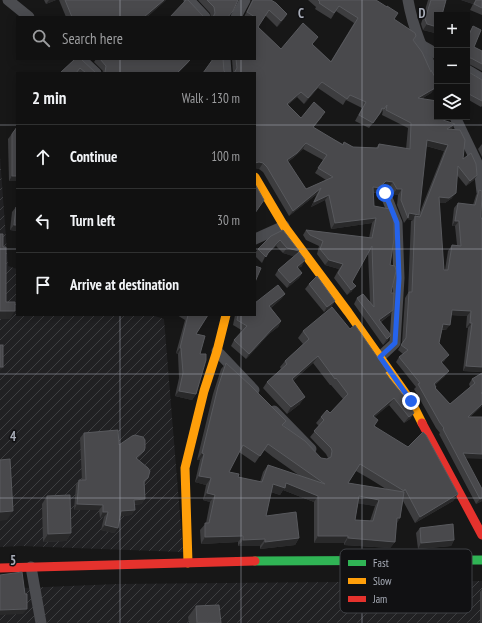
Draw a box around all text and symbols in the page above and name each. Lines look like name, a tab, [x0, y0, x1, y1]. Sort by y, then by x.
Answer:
text: C	[298, 5, 304, 22]
text: D	[419, 5, 426, 22]
map controls	[434, 12, 470, 120]
button: +	[434, 12, 470, 48]
search box	[16, 16, 256, 60]
icon: search	[30, 27, 52, 49]
text: Search here	[62, 29, 123, 48]
button: −	[434, 48, 470, 84]
button: layers	[434, 84, 470, 120]
text: 2 min	[32, 87, 66, 109]
text: Walk · 130 m	[182, 90, 240, 107]
icon: ahead	[32, 146, 54, 168]
text: Continue	[70, 147, 117, 166]
text: 100 m	[211, 148, 240, 165]
route start	[376, 184, 394, 202]
icon: left	[32, 210, 54, 232]
text: Turn left	[70, 211, 115, 230]
text: 30 m	[217, 212, 240, 229]
icon: arrive	[32, 274, 54, 296]
text: Arrive at destination	[70, 275, 179, 294]
route end	[402, 392, 420, 410]
text: 4	[10, 428, 17, 445]
legend	[340, 549, 472, 613]
text: 5	[10, 552, 16, 569]
text: Fast	[373, 556, 389, 570]
text: Slow	[373, 574, 392, 588]
text: Jam	[372, 592, 387, 606]

